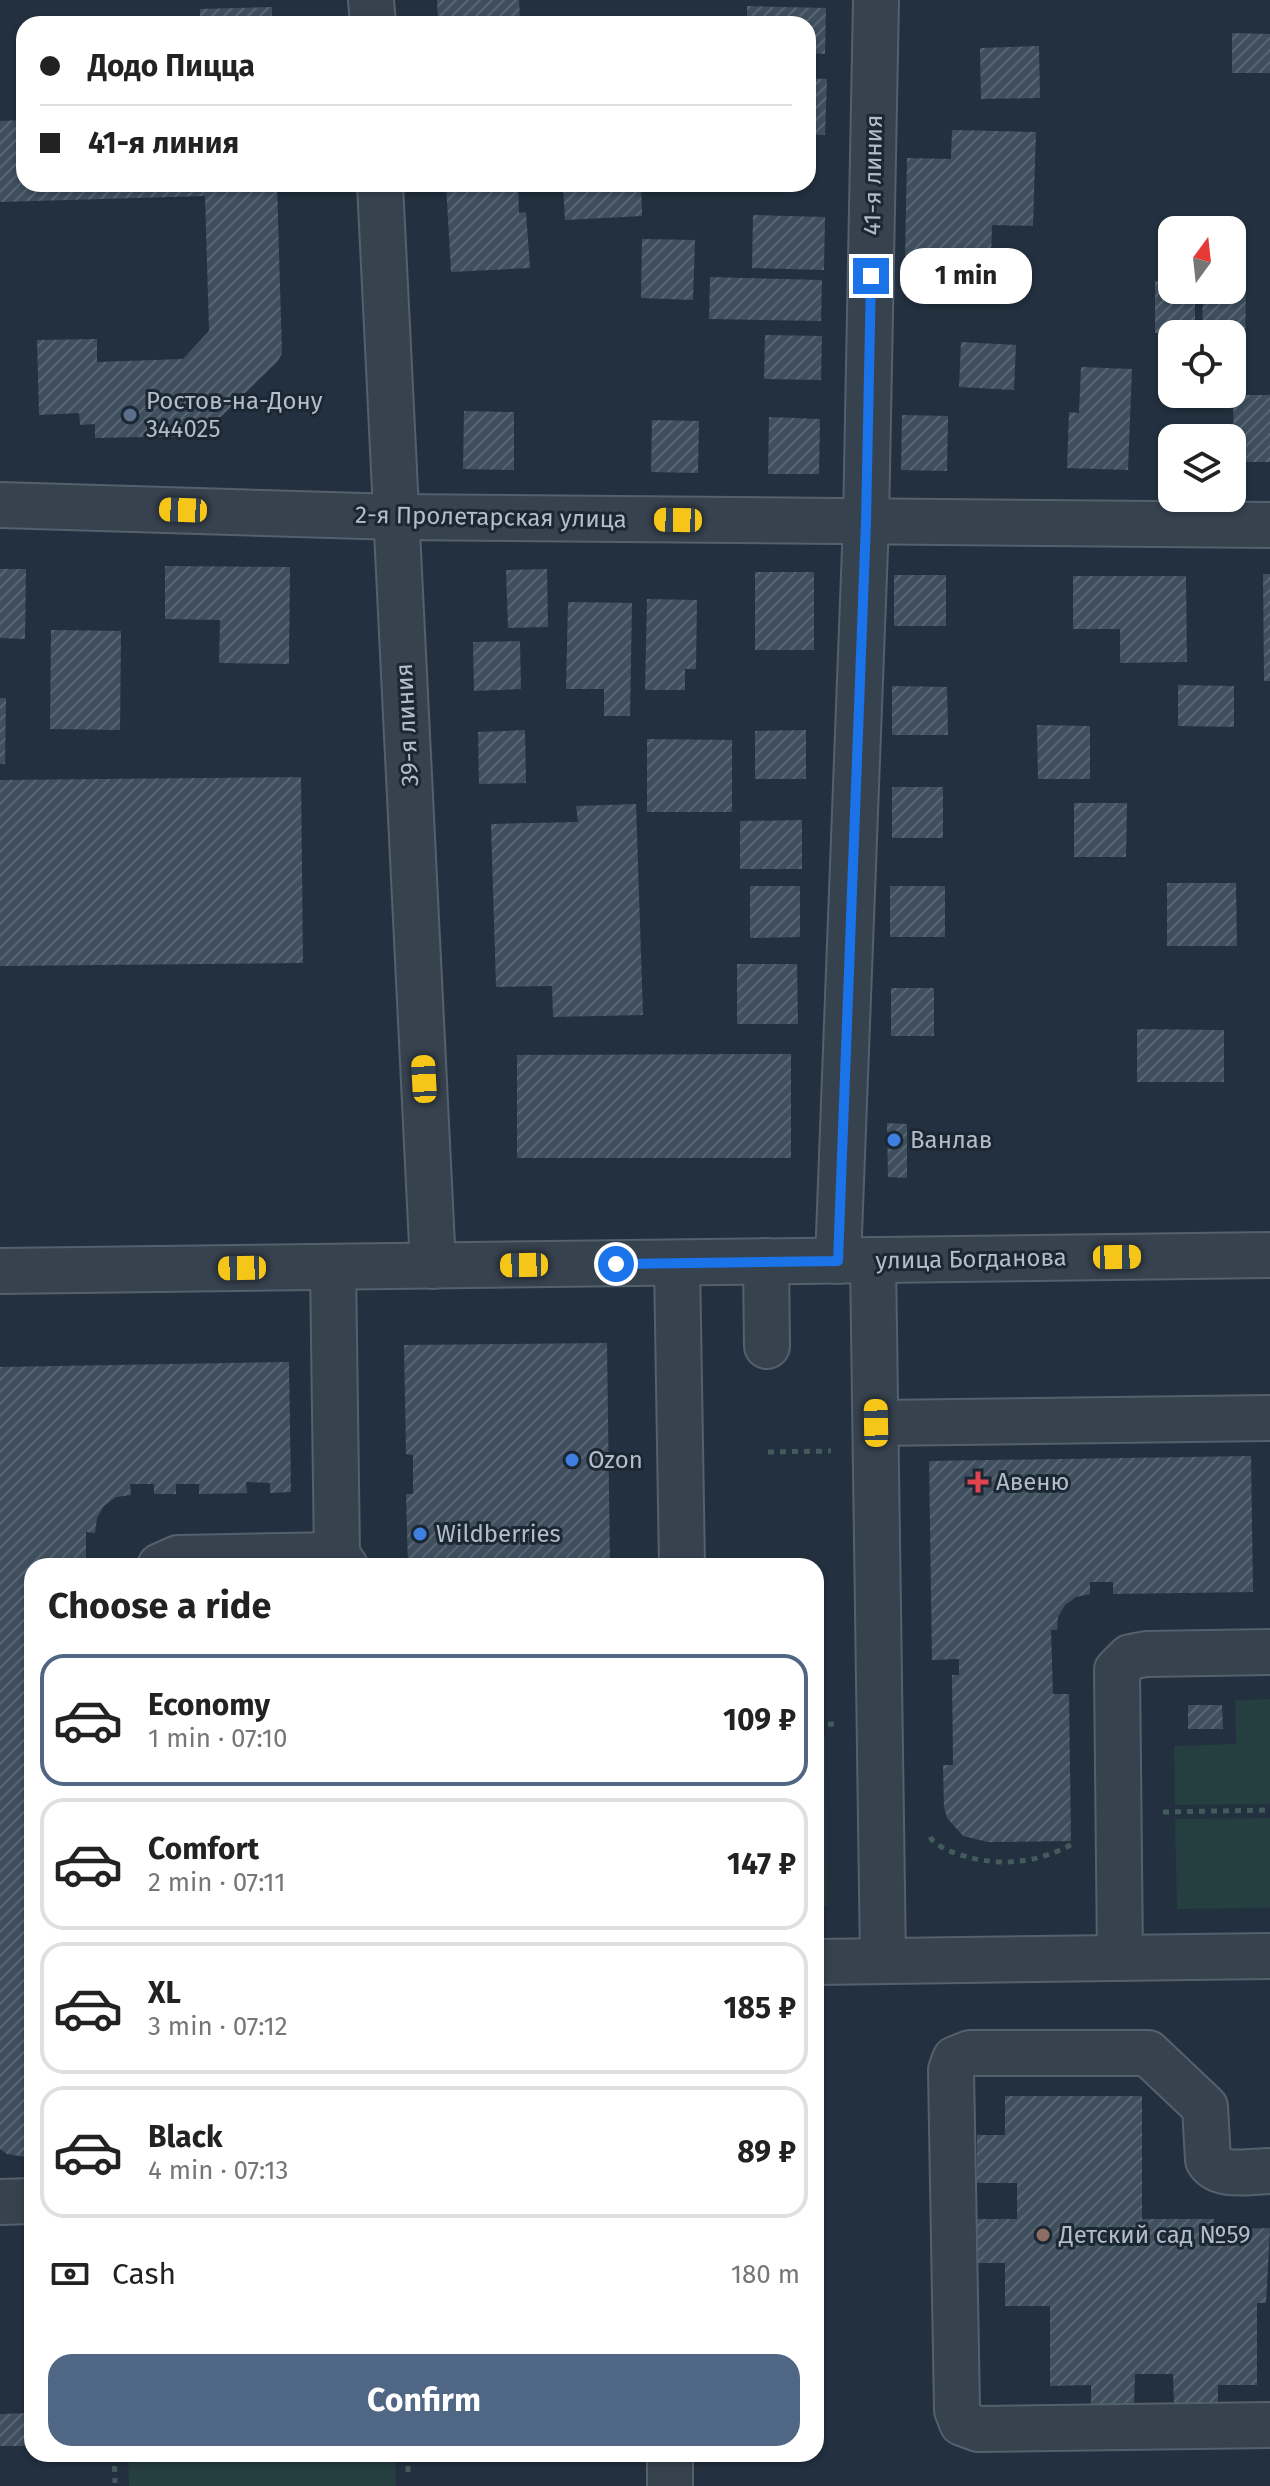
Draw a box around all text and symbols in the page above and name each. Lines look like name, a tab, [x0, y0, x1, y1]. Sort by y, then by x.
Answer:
text: Додо Пицца	[88, 48, 255, 84]
street label: 41-я линия	[858, 114, 888, 236]
text: 41-я линия	[88, 125, 239, 161]
north arrow	[1158, 216, 1246, 304]
map controls	[1158, 216, 1246, 512]
callout: 1 min	[899, 248, 1031, 304]
route end	[853, 258, 889, 294]
text: 1 min	[935, 260, 997, 291]
button: locate	[1158, 320, 1246, 408]
place label: Ростов-на-Дону 344025	[146, 387, 323, 443]
marker: Ростов-на-Дону 344025	[121, 406, 139, 424]
button: layers	[1158, 424, 1246, 512]
car	[159, 497, 207, 523]
street label: 2-я Пролетарская улица	[355, 501, 627, 533]
car	[654, 508, 702, 532]
street label: 39-я линия	[390, 663, 424, 787]
car	[411, 1054, 437, 1104]
place label: Ванлав	[910, 1126, 992, 1154]
marker: Ванлав	[885, 1131, 903, 1149]
street label: улица Богданова	[875, 1243, 1067, 1275]
car	[1093, 1245, 1141, 1269]
route start	[598, 1246, 634, 1282]
car	[500, 1253, 548, 1277]
car	[218, 1256, 266, 1280]
car	[864, 1399, 888, 1447]
place label: Ozon	[588, 1446, 643, 1474]
marker: Ozon	[563, 1451, 581, 1469]
place label: Авеню	[996, 1468, 1069, 1496]
marker: Авеню	[967, 1471, 989, 1493]
place label: Wildberries	[436, 1520, 561, 1548]
marker: Wildberries	[411, 1525, 429, 1543]
text: Choose a ride	[48, 1584, 271, 1628]
icon: car	[52, 1684, 124, 1756]
text: Economy	[148, 1687, 270, 1723]
text: 109 ₽	[723, 1702, 796, 1738]
text: 1 min · 07:10	[148, 1723, 288, 1754]
icon: car	[52, 1828, 124, 1900]
text: Comfort	[148, 1831, 259, 1867]
text: 147 ₽	[727, 1846, 796, 1882]
text: 2 min · 07:11	[148, 1867, 286, 1898]
icon: car	[52, 1972, 124, 2044]
text: XL	[148, 1975, 181, 2011]
text: 185 ₽	[724, 1990, 796, 2026]
text: 3 min · 07:12	[148, 2011, 288, 2042]
icon: car	[52, 2116, 124, 2188]
text: Black	[148, 2119, 223, 2155]
text: 89 ₽	[737, 2134, 796, 2170]
text: 4 min · 07:13	[148, 2155, 289, 2186]
place label: Детский сад №59	[1058, 2221, 1251, 2249]
marker: Детский сад №59	[1034, 2226, 1052, 2244]
icon: cash	[48, 2252, 92, 2296]
text: Cash	[112, 2256, 176, 2292]
text: 180 m	[731, 2259, 800, 2290]
button: Confirm	[48, 2354, 800, 2446]

